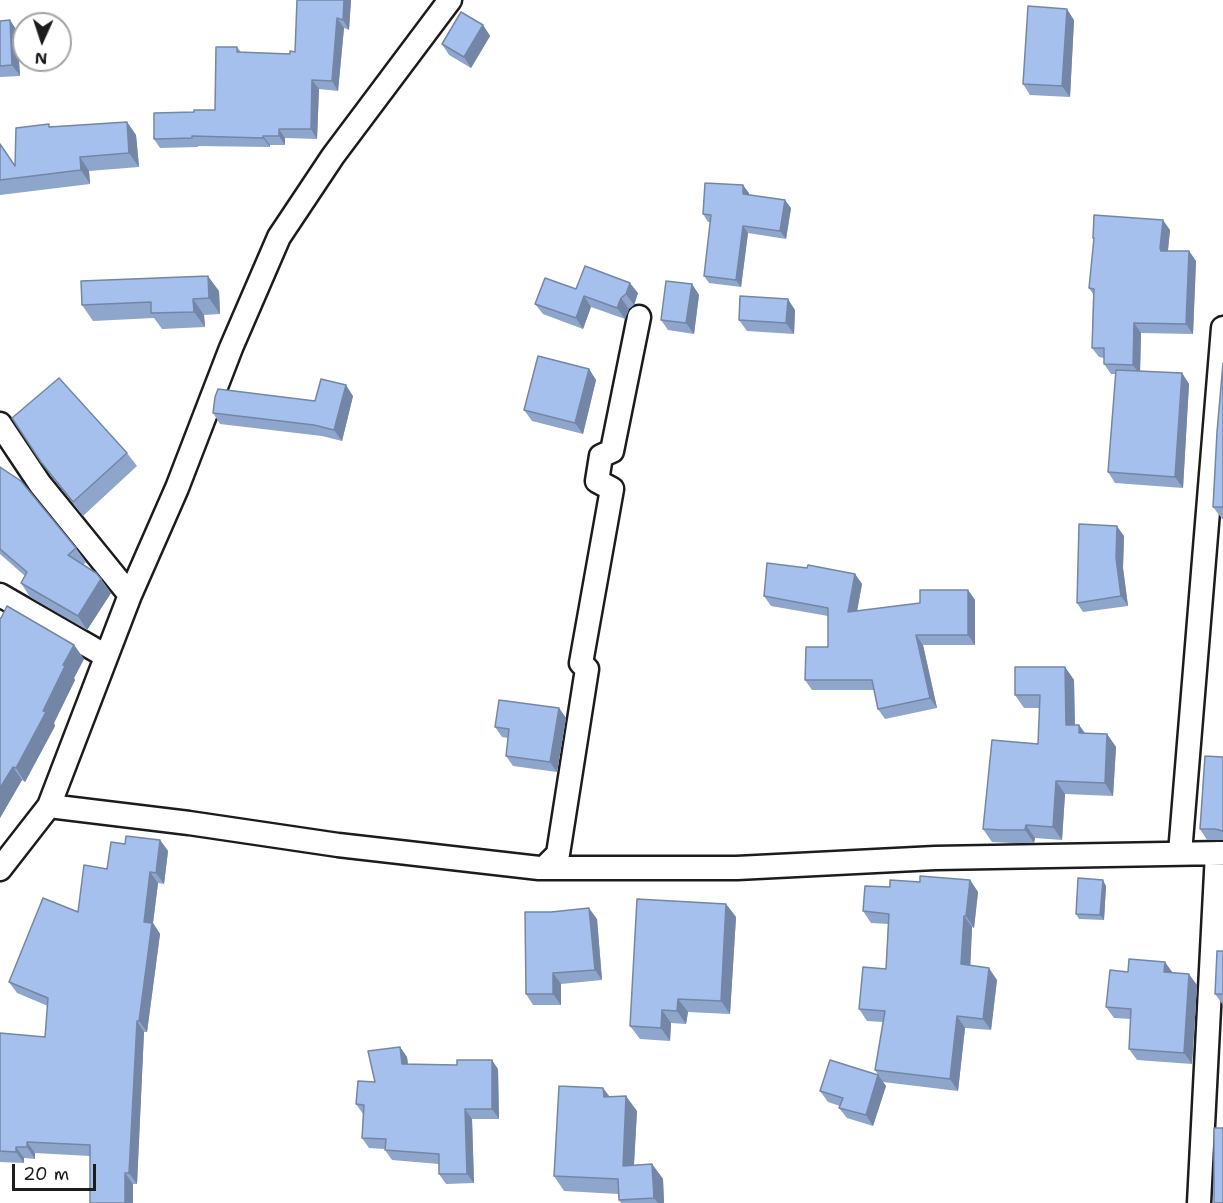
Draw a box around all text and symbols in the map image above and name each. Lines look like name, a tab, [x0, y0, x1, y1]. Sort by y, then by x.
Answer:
north arrow	[12, 12, 72, 72]
text: N	[34, 48, 48, 69]
scale bar	[15, 1152, 99, 1190]
text: 20 m	[23, 1162, 69, 1186]

